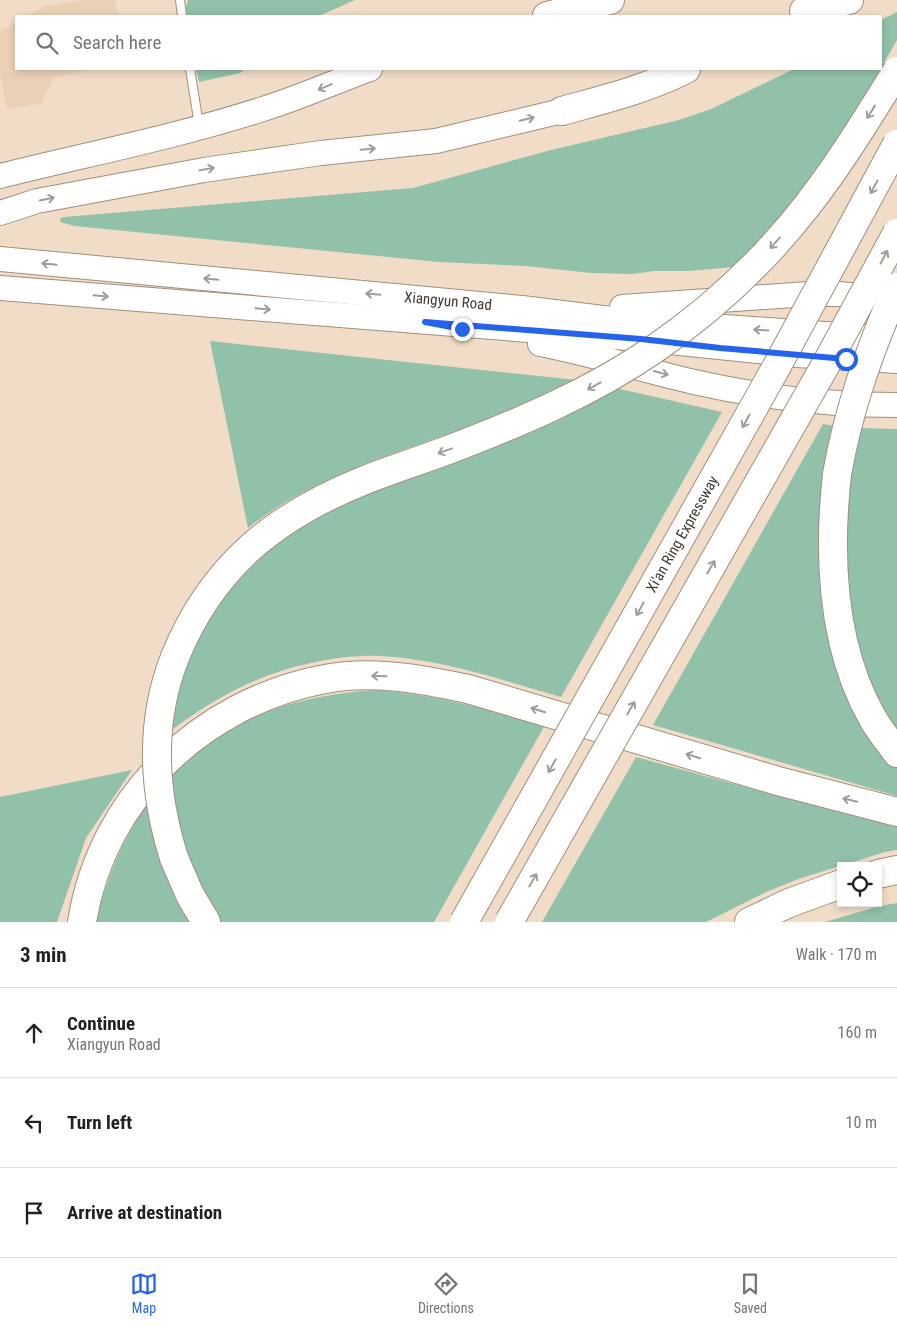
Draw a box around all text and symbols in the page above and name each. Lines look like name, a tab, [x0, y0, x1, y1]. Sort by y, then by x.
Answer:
search box	[15, 15, 882, 70]
icon: search	[33, 29, 61, 57]
text: Search here	[73, 31, 161, 54]
one-way arrow	[318, 83, 333, 92]
one-way arrow	[866, 105, 876, 119]
one-way arrow	[519, 114, 535, 123]
one-way arrow	[359, 144, 375, 154]
one-way arrow	[198, 164, 214, 174]
one-way arrow	[869, 179, 878, 194]
one-way arrow	[38, 194, 54, 203]
one-way arrow	[769, 236, 781, 249]
one-way arrow	[880, 250, 890, 264]
one-way arrow	[41, 259, 57, 269]
one-way arrow	[203, 274, 219, 284]
street label: Xiangyun Road	[403, 288, 493, 314]
one-way arrow	[365, 289, 381, 299]
one-way arrow	[93, 291, 109, 301]
one-way arrow	[255, 304, 271, 314]
route end	[451, 318, 474, 341]
one-way arrow	[753, 326, 769, 335]
route start	[835, 348, 858, 371]
one-way arrow	[652, 369, 668, 378]
one-way arrow	[586, 381, 601, 391]
one-way arrow	[741, 414, 751, 429]
one-way arrow	[437, 447, 453, 456]
street label: Xi'an Ring Expressway	[642, 473, 722, 596]
one-way arrow	[707, 560, 717, 574]
one-way arrow	[635, 601, 645, 615]
one-way arrow	[371, 672, 387, 681]
one-way arrow	[626, 700, 636, 715]
one-way arrow	[530, 704, 546, 714]
one-way arrow	[686, 751, 702, 761]
one-way arrow	[547, 758, 557, 773]
one-way arrow	[842, 795, 858, 805]
map controls	[837, 862, 882, 907]
button: locate	[837, 862, 882, 907]
one-way arrow	[529, 873, 539, 887]
text: 3 min	[20, 943, 67, 967]
text: Walk · 170 m	[796, 945, 877, 964]
text: Continue	[67, 1012, 135, 1035]
icon: ahead	[20, 1019, 48, 1047]
text: 160 m	[838, 1023, 877, 1042]
text: Xiangyun Road	[67, 1035, 161, 1054]
icon: left	[20, 1109, 48, 1137]
text: Turn left	[67, 1111, 132, 1134]
text: 10 m	[845, 1113, 877, 1132]
icon: arrive	[20, 1199, 48, 1227]
text: Arrive at destination	[67, 1201, 222, 1224]
tab: Map	[130, 1270, 158, 1316]
tab: Directions	[418, 1270, 474, 1316]
tab: Saved	[734, 1270, 767, 1316]

